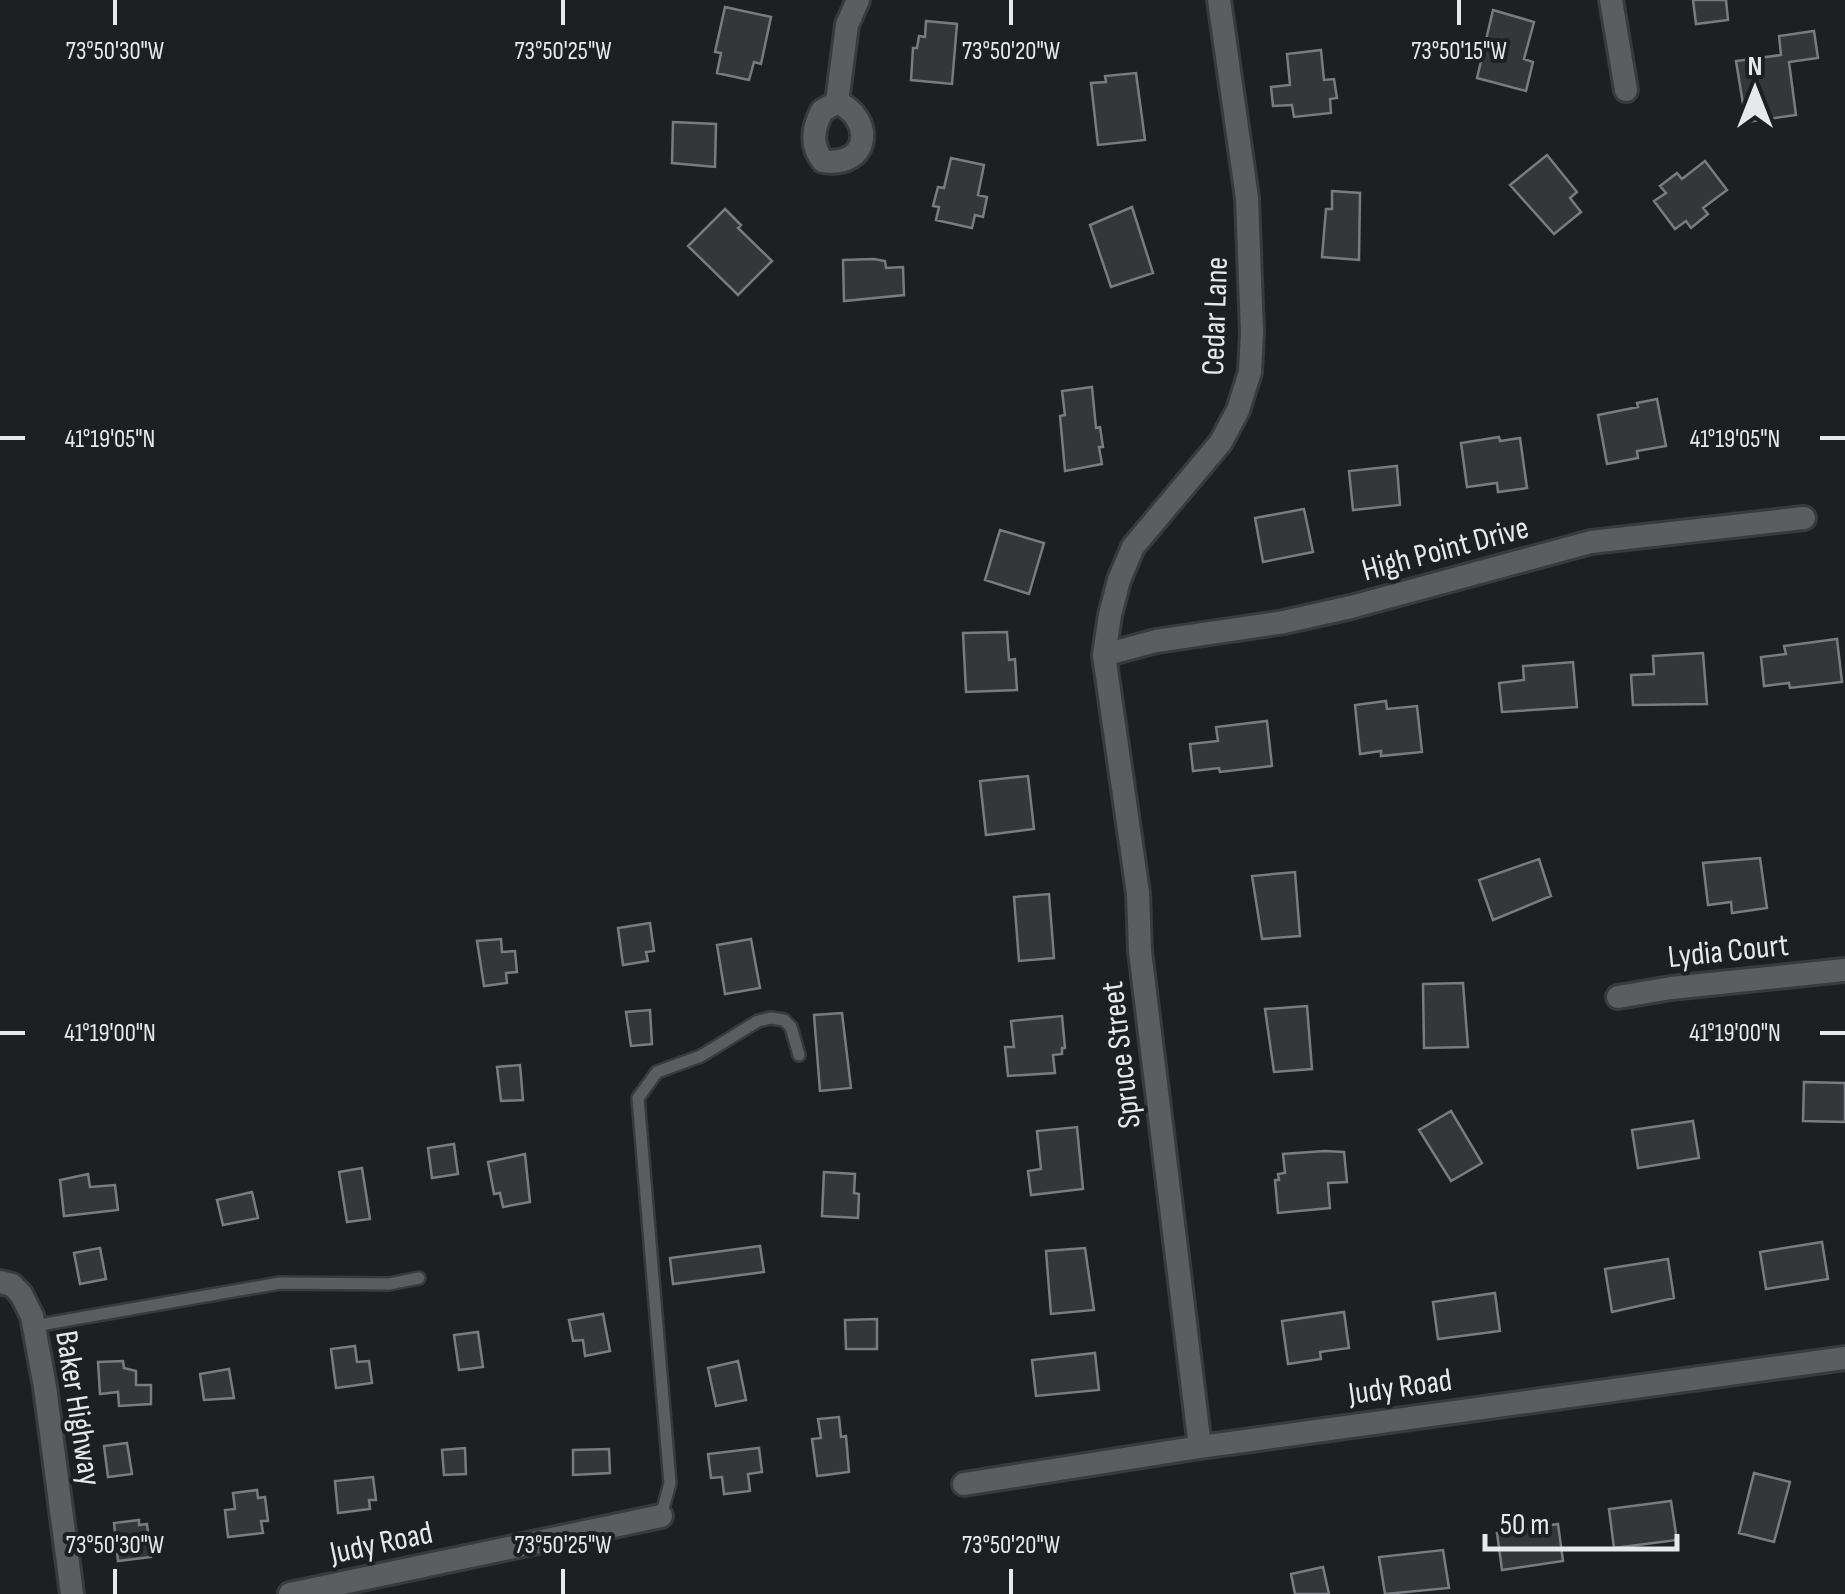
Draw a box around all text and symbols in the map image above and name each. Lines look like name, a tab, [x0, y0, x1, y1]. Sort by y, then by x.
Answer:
text: 73°50'30"W	[66, 36, 164, 67]
text: 73°50'25"W	[515, 36, 611, 67]
text: 73°50'20"W	[962, 36, 1060, 67]
text: 73°50'15"W	[1411, 36, 1507, 67]
north arrow	[1705, 40, 1805, 140]
text: N	[1748, 50, 1762, 83]
street label: Cedar Lane	[1194, 256, 1237, 376]
text: 41°19'05"N	[65, 424, 155, 455]
text: 41°19'05"N	[1690, 424, 1780, 455]
street label: High Point Drive	[1358, 508, 1533, 590]
street label: Lydia Court	[1666, 926, 1790, 977]
street label: Spruce Street	[1093, 979, 1150, 1130]
text: 41°19'00"N	[64, 1018, 156, 1049]
text: 41°19'00"N	[1689, 1018, 1781, 1049]
street label: Baker Highway	[46, 1328, 109, 1488]
street label: Judy Road	[1345, 1361, 1454, 1414]
scale bar	[1485, 1489, 1678, 1551]
text: 50 m	[1500, 1507, 1549, 1543]
street label: Judy Road	[325, 1514, 436, 1574]
text: 73°50'30"W	[66, 1530, 164, 1561]
text: 73°50'25"W	[515, 1530, 611, 1561]
text: 73°50'20"W	[962, 1530, 1060, 1561]

